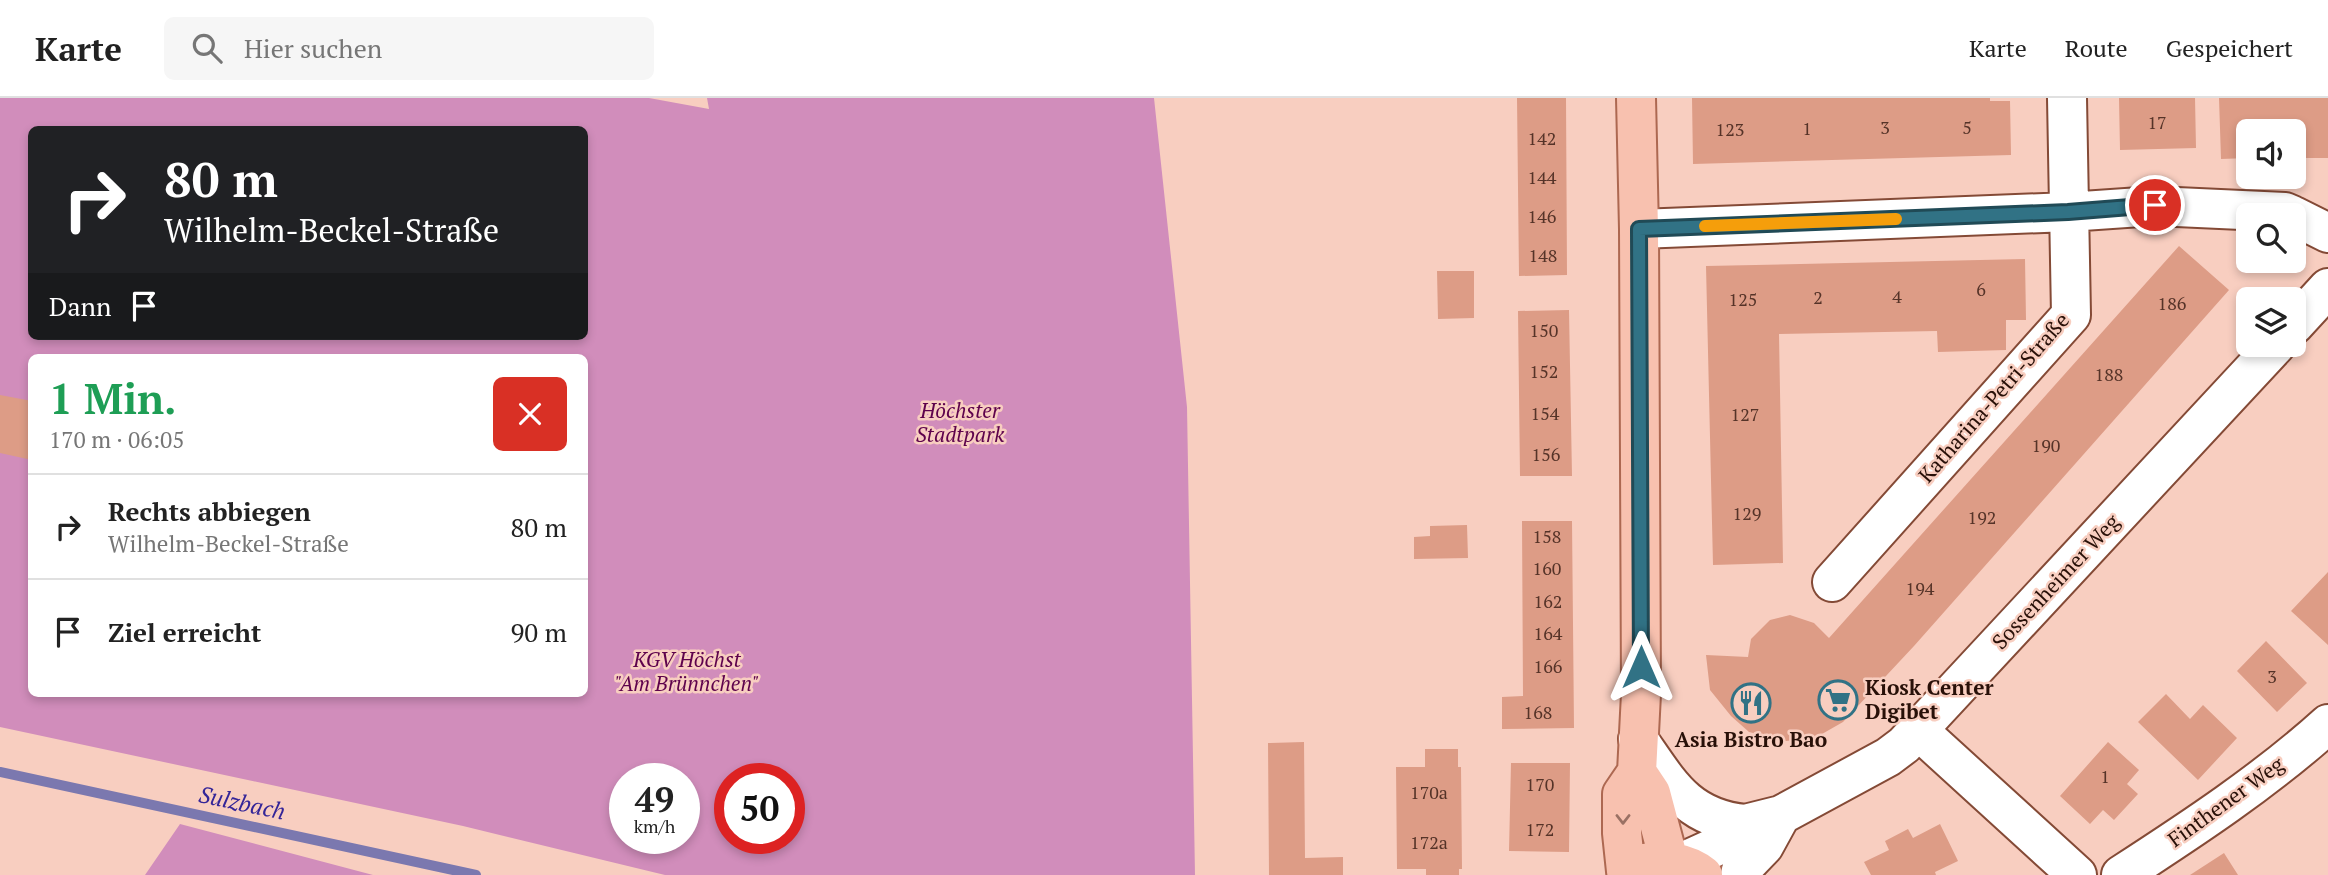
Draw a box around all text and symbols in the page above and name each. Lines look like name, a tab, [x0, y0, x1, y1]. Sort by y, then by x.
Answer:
search box	[164, 17, 654, 80]
text: Karte	[35, 27, 122, 70]
icon: search	[188, 29, 226, 67]
text: Hier suchen	[244, 31, 382, 65]
text: Karte	[1969, 32, 2027, 64]
text: Route	[2065, 32, 2128, 64]
text: Gespeichert	[2166, 32, 2293, 64]
house number: 17	[2147, 110, 2167, 134]
house number: 3	[1880, 115, 1890, 139]
house number: 5	[1962, 115, 1972, 139]
house number: 1	[1802, 116, 1812, 140]
house number: 123	[1716, 117, 1744, 141]
map controls	[2236, 119, 2306, 357]
button: sound	[2236, 119, 2306, 189]
house number: 142	[1528, 126, 1556, 150]
text: 80 m	[164, 146, 278, 211]
icon: right	[49, 154, 140, 245]
house number: 144	[1528, 165, 1557, 189]
pin	[2125, 175, 2185, 235]
icon: arrive	[2136, 186, 2174, 224]
button: search	[2236, 203, 2306, 273]
house number: 146	[1528, 204, 1557, 228]
text: Wilhelm-Beckel-Straße	[164, 209, 499, 251]
house number: 148	[1529, 243, 1557, 267]
house number: 6	[1976, 277, 1986, 301]
house number: 4	[1892, 284, 1902, 308]
house number: 2	[1813, 285, 1823, 309]
icon: arrive	[125, 287, 163, 325]
house number: 125	[1729, 287, 1757, 311]
button: layers	[2236, 287, 2306, 357]
text: Dann	[49, 289, 111, 323]
house number: 186	[2158, 291, 2187, 315]
street label: Katharina-Petri-Straße	[1912, 306, 2075, 488]
house number: 150	[1530, 318, 1558, 342]
house number: 152	[1530, 359, 1558, 383]
house number: 188	[2095, 362, 2123, 386]
text: 1 Min.	[49, 370, 177, 426]
button: close	[493, 377, 567, 451]
park label: Höchster Stadtpark	[916, 396, 1005, 448]
house number: 154	[1531, 401, 1560, 425]
house number: 127	[1731, 402, 1759, 426]
text: 170 m · 06:05	[49, 424, 184, 455]
house number: 190	[2032, 433, 2060, 457]
house number: 156	[1532, 442, 1561, 466]
text: Rechts abbiegen	[108, 494, 311, 528]
house number: 129	[1733, 501, 1761, 525]
house number: 192	[1968, 505, 1996, 529]
street label: Sossenheimer Weg	[1985, 507, 2126, 655]
icon: right	[49, 508, 87, 546]
text: 80 m	[511, 510, 567, 544]
house number: 158	[1533, 524, 1561, 548]
text: Wilhelm-Beckel-Straße	[108, 528, 349, 559]
house number: 160	[1533, 556, 1561, 580]
house number: 194	[1906, 576, 1935, 600]
house number: 162	[1534, 589, 1562, 613]
icon: arrive	[49, 613, 87, 651]
text: Ziel erreicht	[108, 615, 261, 649]
text: 90 m	[511, 615, 567, 649]
house number: 164	[1534, 621, 1563, 645]
position arrow	[1604, 630, 1678, 704]
park label: KGV Höchst "Am Brünnchen"	[615, 645, 759, 697]
house number: 166	[1534, 654, 1563, 678]
house number: 3	[2267, 664, 2277, 688]
place label: Kiosk Center Digibet	[1865, 673, 1994, 725]
supermarket icon: Kiosk Center Digibet	[1817, 679, 1859, 721]
restaurant icon: Asia Bistro Bao	[1730, 682, 1772, 724]
house number: 168	[1524, 700, 1552, 724]
place label: Asia Bistro Bao	[1675, 725, 1827, 753]
street label: Finthener Weg	[2162, 749, 2290, 853]
speed limit sign: 50	[714, 763, 805, 854]
house number: 1	[2100, 764, 2110, 788]
house number: 170	[1526, 772, 1554, 796]
text: 49	[635, 776, 674, 822]
water label: Sulzbach	[196, 778, 288, 827]
house number: 170a	[1410, 780, 1448, 804]
text: km/h	[634, 814, 675, 838]
one-way arrow	[1615, 814, 1630, 825]
house number: 172	[1526, 817, 1554, 841]
house number: 172a	[1410, 830, 1448, 854]

